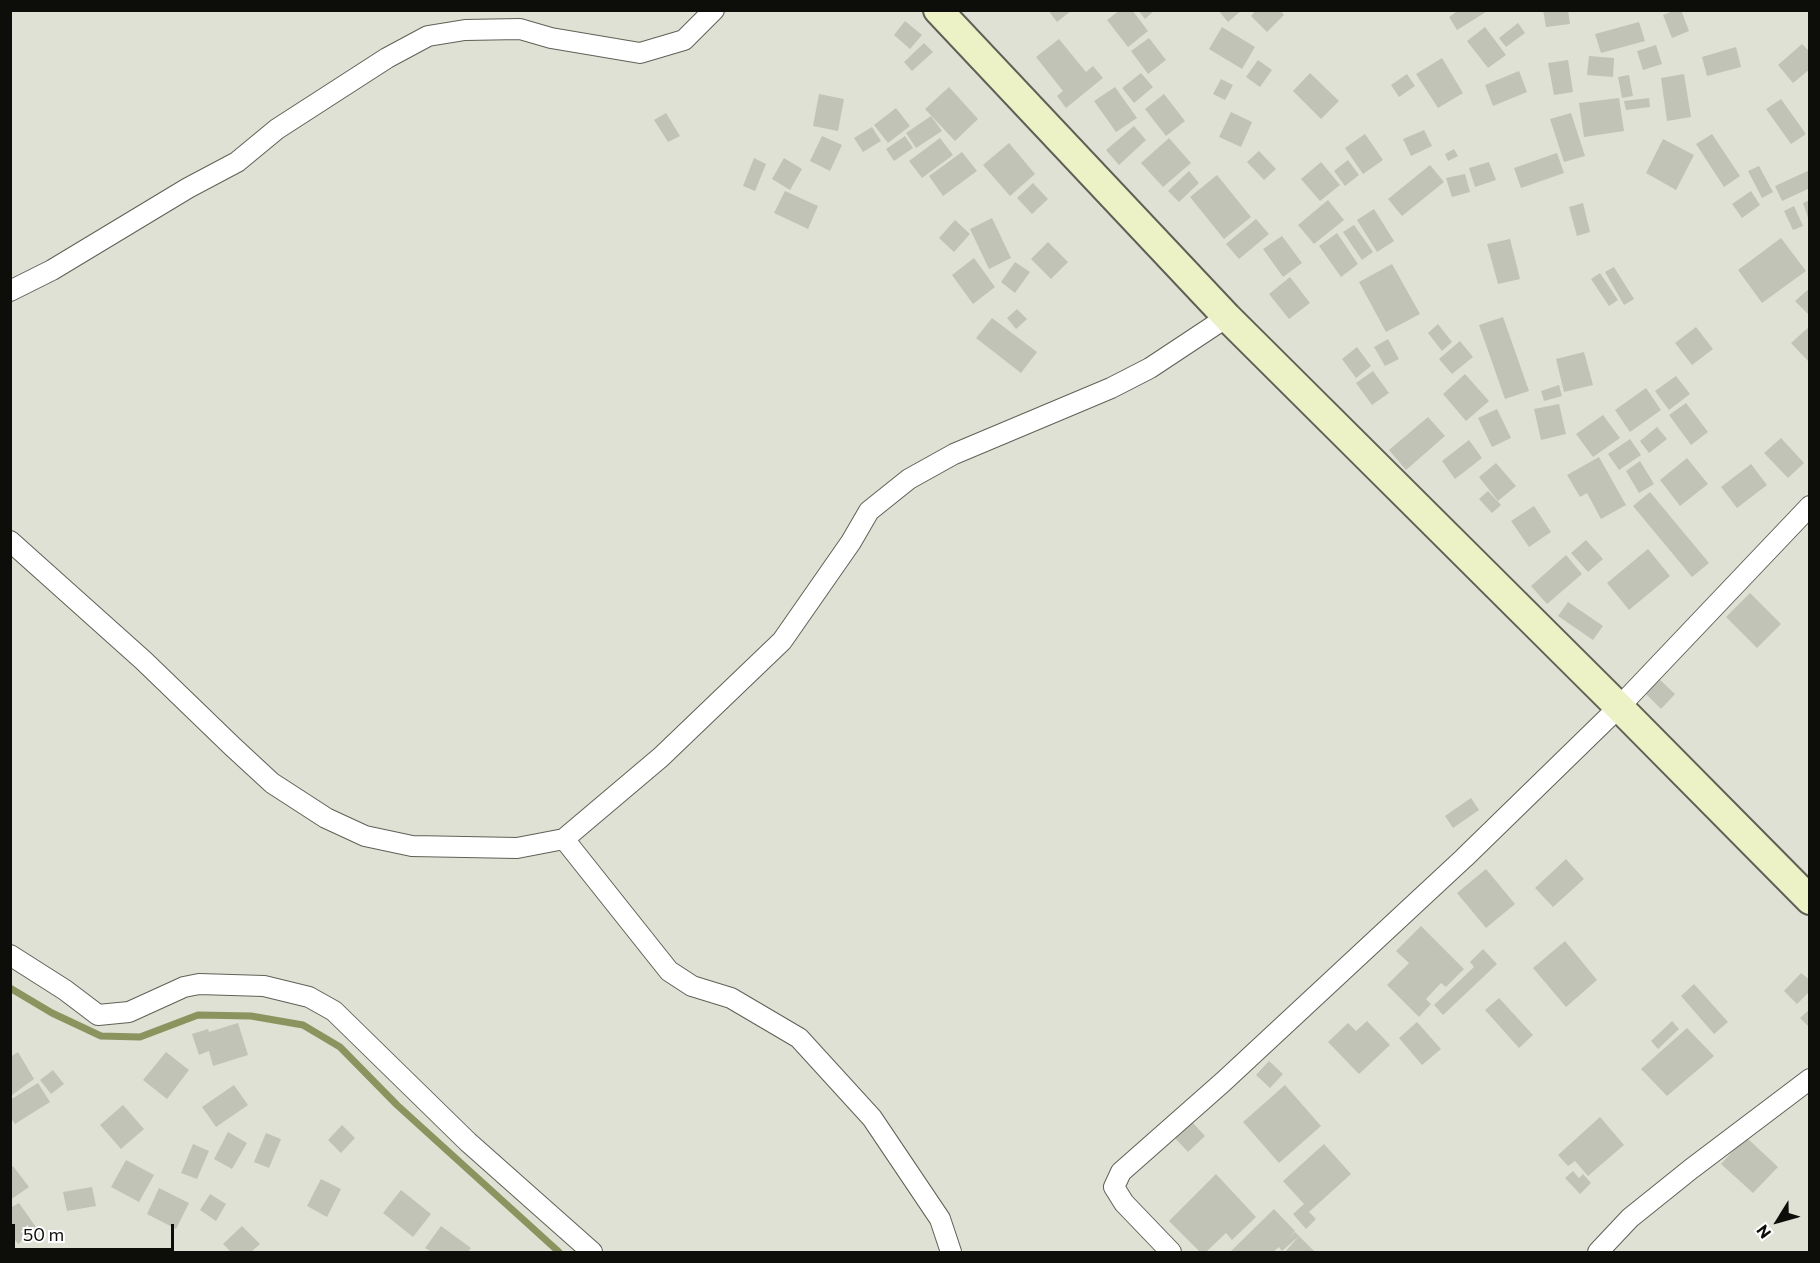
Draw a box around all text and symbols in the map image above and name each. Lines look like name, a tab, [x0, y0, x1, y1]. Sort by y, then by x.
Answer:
north arrow	[1748, 1191, 1808, 1251]
scale bar	[15, 1212, 177, 1250]
text: N	[1752, 1222, 1774, 1243]
text: 50 m	[23, 1223, 64, 1245]

